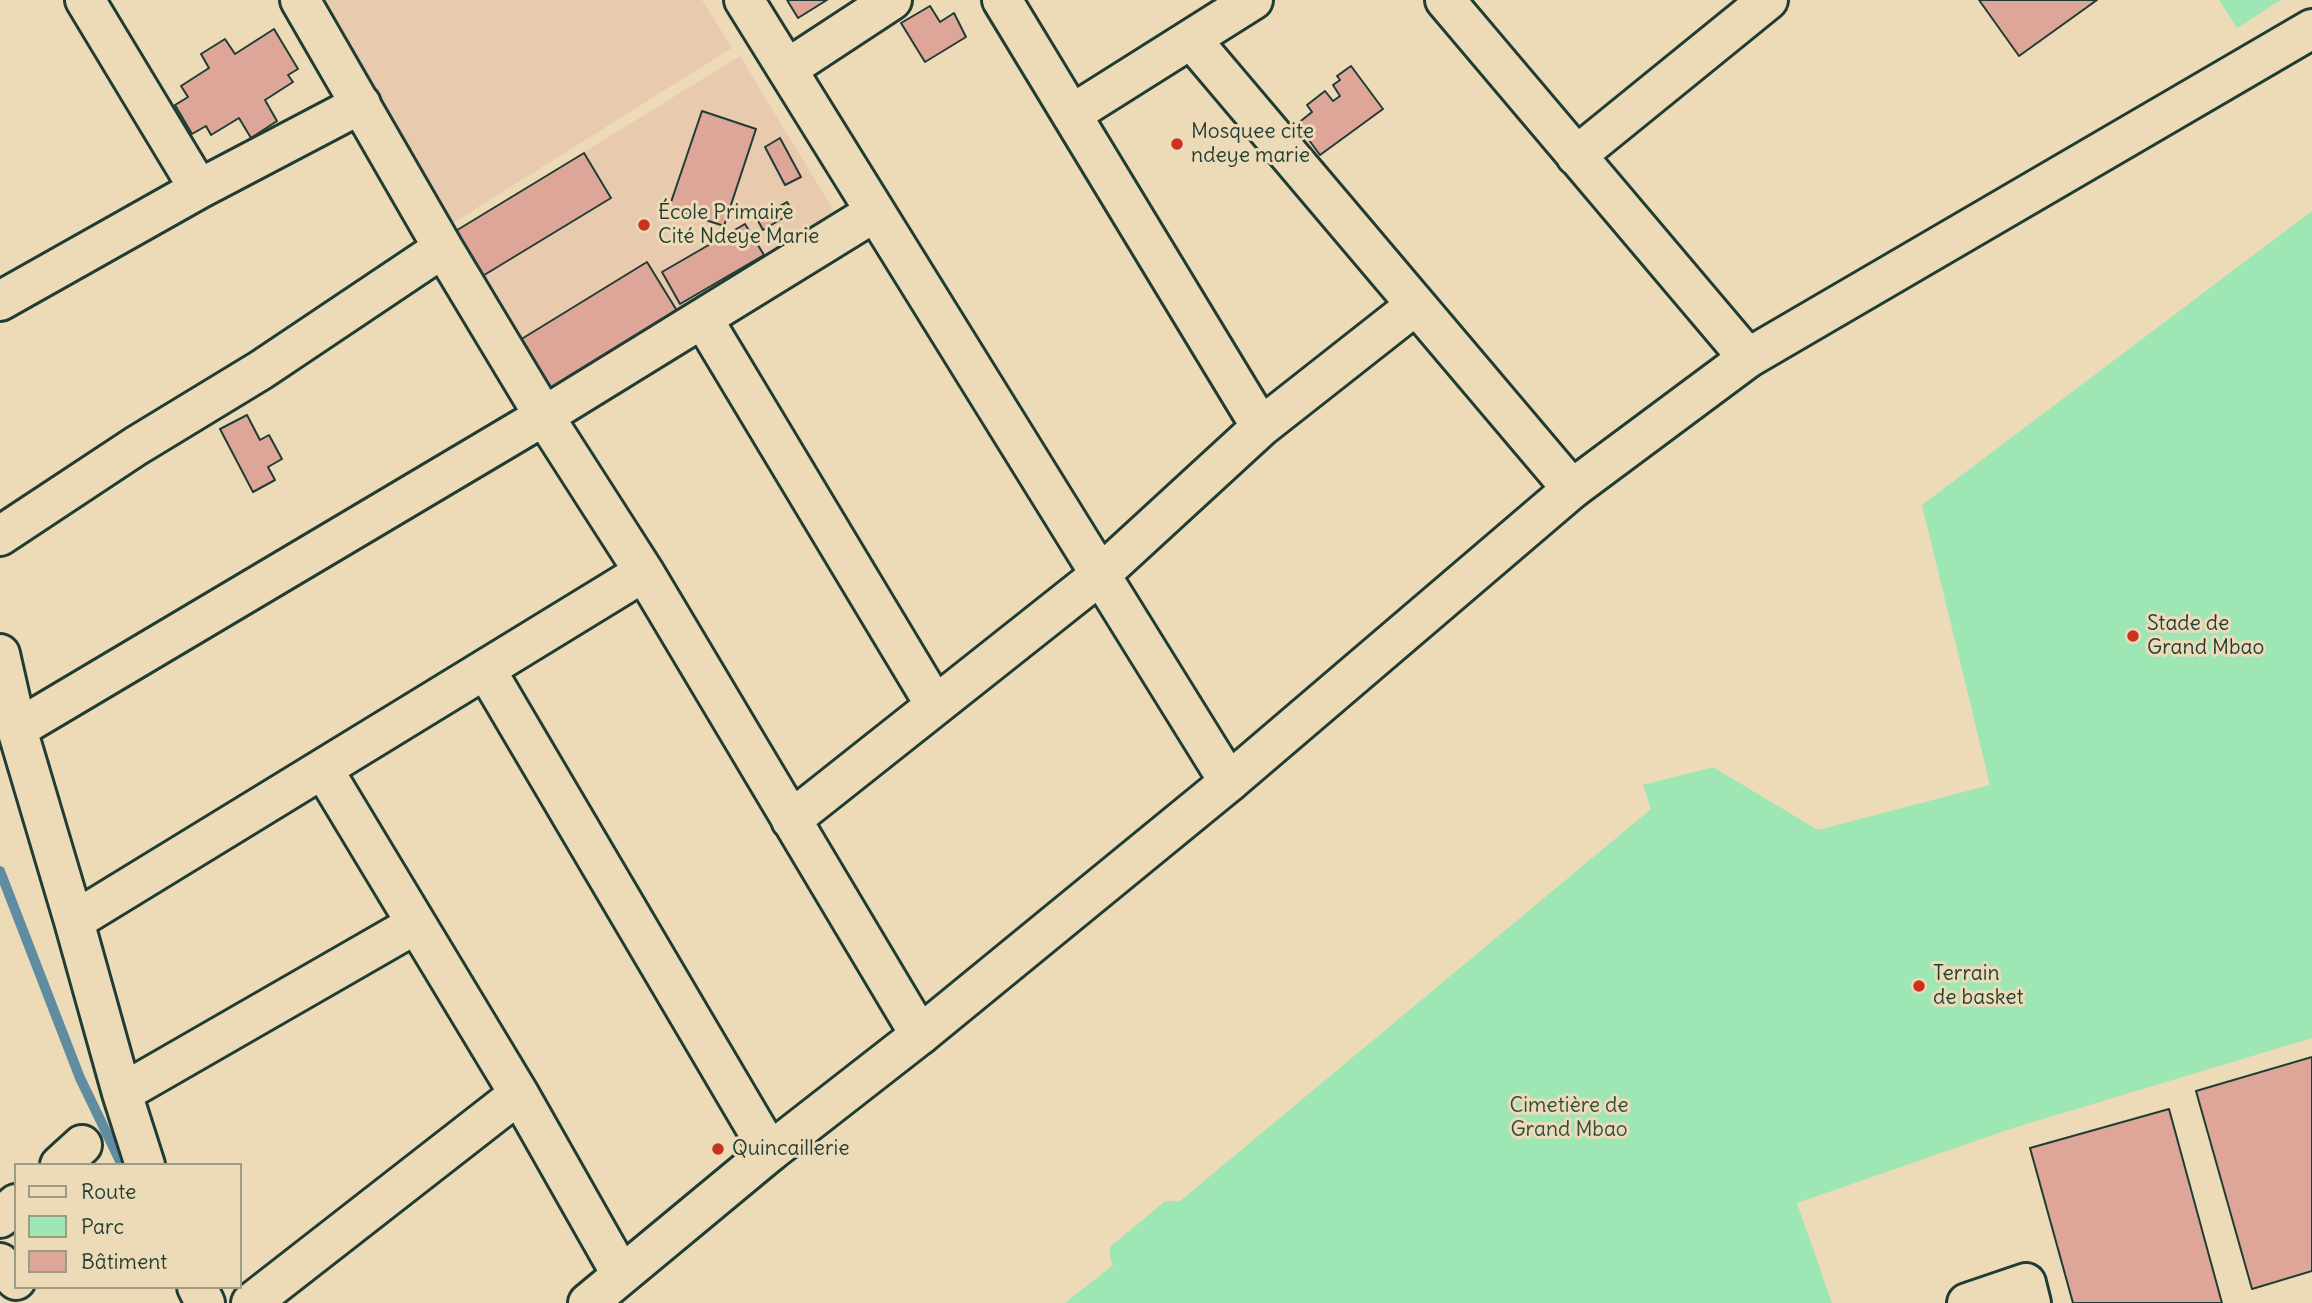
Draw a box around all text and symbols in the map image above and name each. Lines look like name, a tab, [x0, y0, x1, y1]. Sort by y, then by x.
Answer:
place label: Mosquee cite ndeye marie	[1191, 119, 1314, 169]
marker: Mosquee cite ndeye marie	[1169, 136, 1185, 152]
place label: École Primaire Cité Ndeye Marie	[658, 200, 819, 250]
marker: École Primaire Cité Ndeye Marie	[636, 217, 652, 233]
place label: Stade de Grand Mbao	[2147, 611, 2264, 661]
marker: Stade de Grand Mbao	[2125, 628, 2141, 644]
place label: Terrain de basket	[1933, 961, 2024, 1011]
marker: Terrain de basket	[1911, 978, 1927, 994]
park label: Cimetière de Grand Mbao	[1509, 1093, 1629, 1143]
place label: Quincaillerie	[732, 1136, 849, 1162]
marker: Quincaillerie	[710, 1141, 726, 1157]
legend	[14, 1163, 242, 1289]
text: Route	[81, 1178, 136, 1205]
text: Parc	[81, 1213, 124, 1240]
text: Bâtiment	[81, 1248, 167, 1275]

